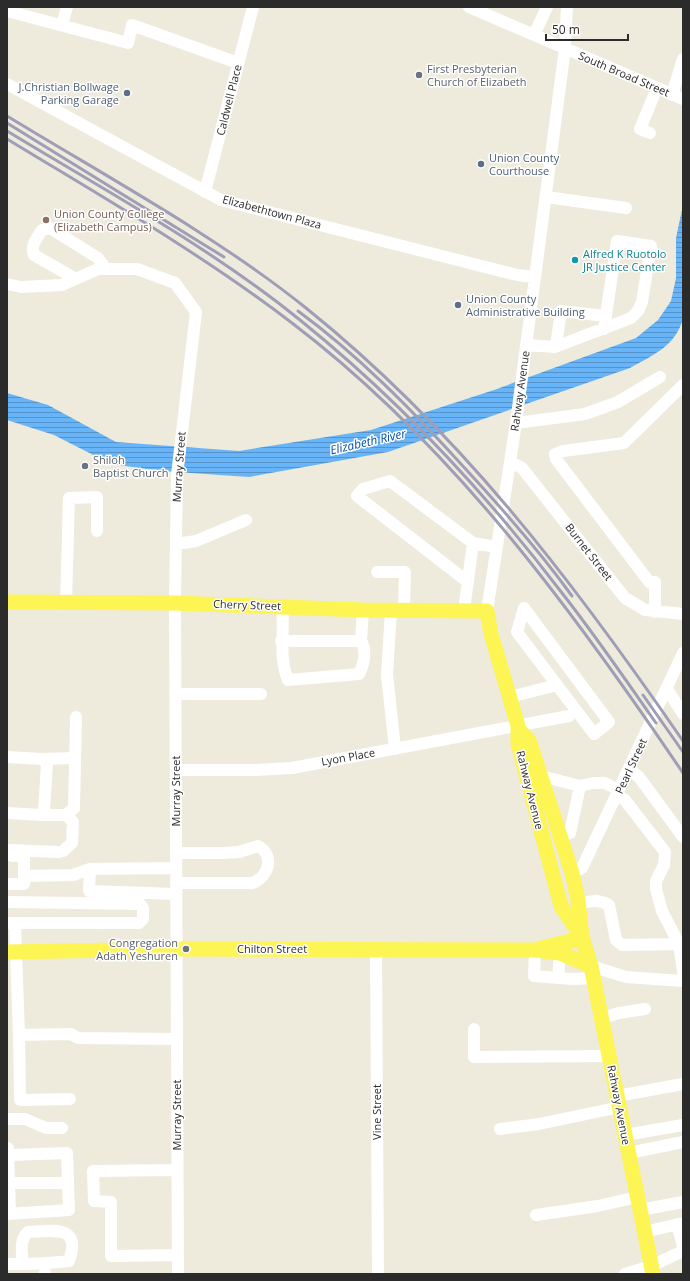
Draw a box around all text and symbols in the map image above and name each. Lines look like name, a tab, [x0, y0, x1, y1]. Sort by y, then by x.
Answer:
scale bar	[546, 16, 628, 42]
text: 50 m	[552, 21, 580, 38]
street label: South Broad Street	[576, 48, 672, 100]
place label: First Presbyterian Church of Elizabeth	[427, 61, 526, 89]
street label: Caldwell Place	[212, 63, 245, 137]
marker: First Presbyterian Church of Elizabeth	[414, 70, 424, 80]
place label: J.Christian Bollwage Parking Garage	[17, 79, 119, 107]
marker: J.Christian Bollwage Parking Garage	[122, 88, 132, 98]
place label: Union County Courthouse	[489, 150, 560, 178]
marker: Union County Courthouse	[476, 159, 486, 169]
street label: Elizabethtown Plaza	[221, 191, 323, 232]
place label: Union County College (Elizabeth Campus)	[54, 206, 165, 234]
marker: Union County College (Elizabeth Campus)	[41, 215, 51, 225]
place label: Alfred K Ruotolo JR Justice Center	[582, 246, 667, 274]
marker: Alfred K Ruotolo JR Justice Center	[570, 255, 580, 265]
place label: Union County Administrative Building	[466, 291, 585, 319]
marker: Union County Administrative Building	[453, 300, 463, 310]
street label: Rahway Avenue	[506, 350, 533, 432]
water label: Elizabeth River	[328, 424, 409, 459]
street label: Murray Street	[169, 431, 188, 503]
place label: Shiloh Baptist Church	[93, 452, 169, 480]
marker: Shiloh Baptist Church	[80, 461, 90, 471]
street label: Burnet Street	[562, 520, 617, 583]
street label: Cherry Street	[213, 596, 281, 613]
street label: Pearl Street	[611, 735, 650, 796]
street label: Lyon Place	[320, 744, 376, 769]
street label: Rahway Avenue	[513, 749, 548, 831]
street label: Murray Street	[168, 756, 183, 826]
place label: Congregation Adath Yeshuren	[96, 935, 178, 963]
street label: Chilton Street	[237, 941, 307, 956]
marker: Congregation Adath Yeshuren	[181, 944, 191, 954]
street label: Rahway Avenue	[604, 1064, 635, 1146]
street label: Murray Street	[169, 1080, 184, 1150]
street label: Vine Street	[369, 1084, 384, 1140]

